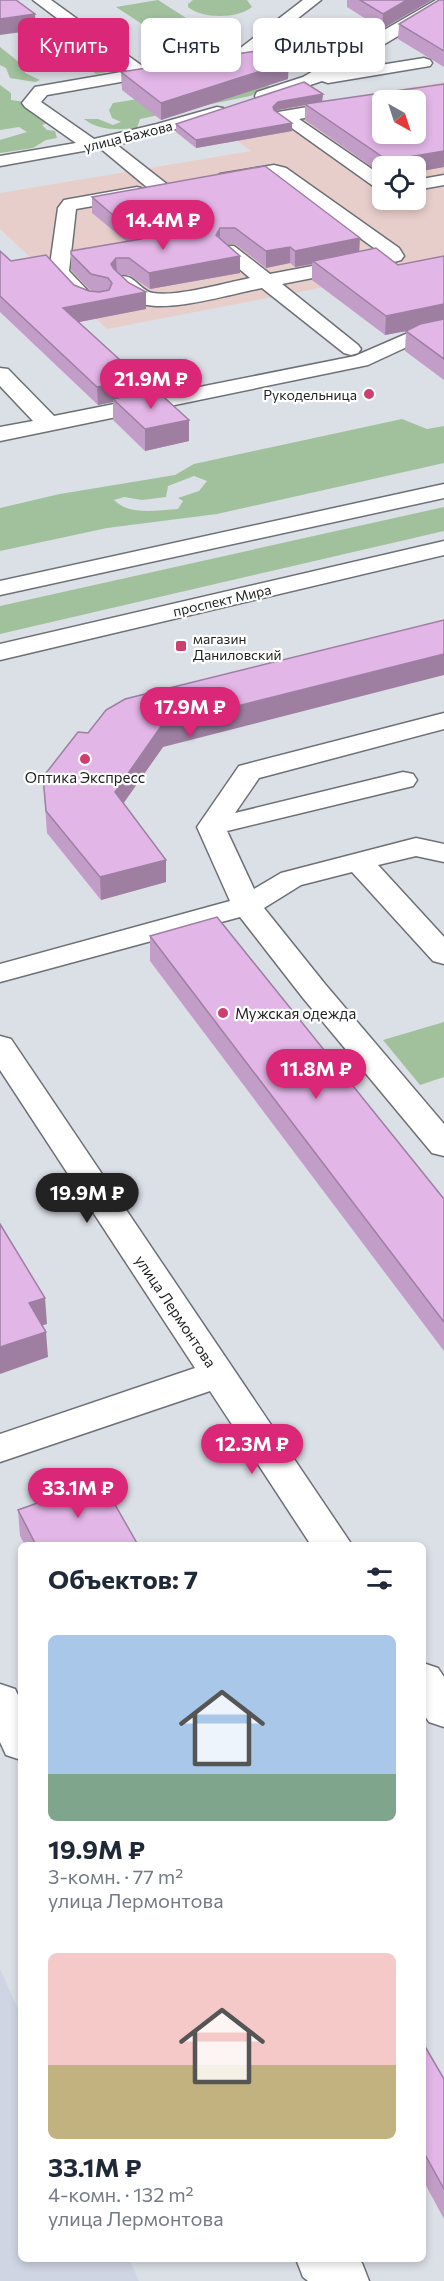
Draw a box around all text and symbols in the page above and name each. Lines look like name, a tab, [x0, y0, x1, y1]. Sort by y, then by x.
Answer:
chip: Купить	[18, 18, 129, 72]
chip: Снять	[141, 18, 241, 72]
chip: Фильтры	[253, 18, 385, 72]
north arrow	[372, 90, 426, 144]
map controls	[372, 90, 426, 210]
street label: улица Бажова	[82, 117, 174, 155]
button: locate	[372, 156, 426, 210]
pin: 14.4M ₽	[108, 200, 218, 251]
text: 14.4M ₽	[126, 207, 200, 231]
pin: 21.9M ₽	[96, 359, 206, 410]
text: 21.9M ₽	[114, 366, 188, 390]
place label: Рукодельница	[263, 386, 357, 403]
marker: Рукодельница	[362, 387, 376, 401]
street label: проспект Мира	[171, 580, 273, 620]
place label: магазин Даниловский	[193, 630, 282, 663]
marker: магазин Даниловский	[174, 639, 188, 653]
pin: 17.9M ₽	[135, 687, 245, 738]
text: 17.9M ₽	[154, 694, 226, 718]
marker: Оптика Экспресс	[78, 752, 92, 766]
place label: Оптика Экспресс	[25, 768, 145, 786]
place label: Мужская одежда	[235, 1004, 356, 1022]
marker: Мужская одежда	[216, 1006, 230, 1020]
pin: 11.8M ₽	[261, 1049, 371, 1100]
text: 11.8M ₽	[280, 1056, 352, 1080]
pin: 19.9M ₽	[32, 1173, 142, 1224]
text: 19.9M ₽	[50, 1180, 124, 1204]
street label: улица Лермонтова	[132, 1251, 220, 1371]
pin: 12.3M ₽	[197, 1424, 307, 1475]
text: 12.3M ₽	[215, 1431, 289, 1455]
pin: 33.1M ₽	[23, 1468, 133, 1519]
text: 33.1M ₽	[42, 1475, 114, 1499]
icon: filters	[363, 1562, 396, 1595]
text: Объектов: 7	[48, 1563, 198, 1594]
icon: home	[168, 1674, 276, 1782]
text: 19.9M ₽	[48, 1833, 145, 1864]
text: 3-комн. · 77 m²	[48, 1864, 183, 1888]
text: улица Лермонтова	[48, 1888, 224, 1912]
icon: home	[168, 1992, 276, 2100]
text: 33.1M ₽	[48, 2151, 142, 2182]
text: 4-комн. · 132 m²	[48, 2182, 194, 2206]
text: улица Лермонтова	[48, 2206, 224, 2230]

